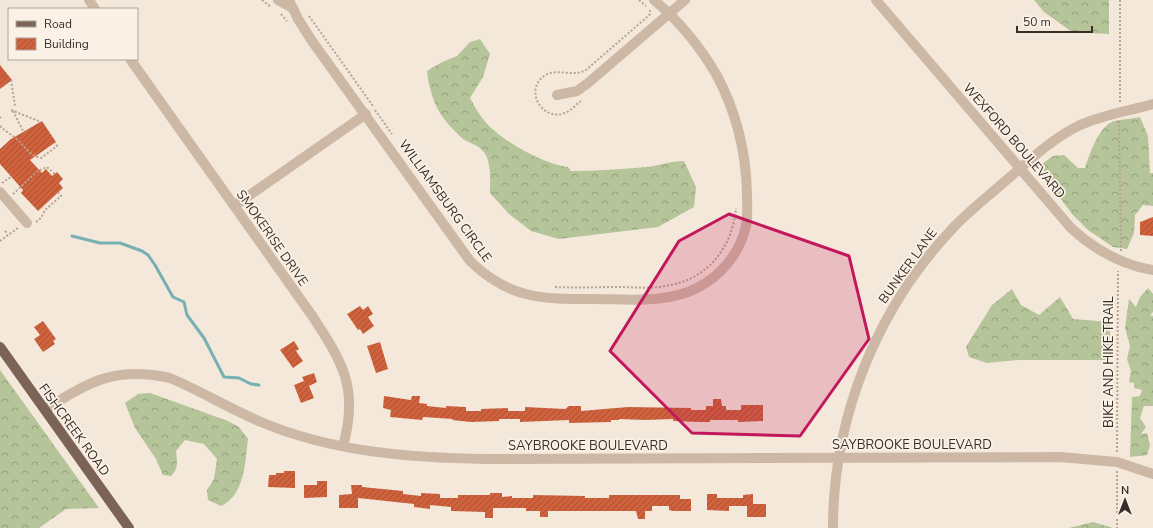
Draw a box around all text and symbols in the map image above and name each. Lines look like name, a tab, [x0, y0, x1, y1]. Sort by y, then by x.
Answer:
legend	[8, 8, 138, 60]
scale bar	[1017, 8, 1092, 34]
text: 50 m	[1023, 14, 1051, 30]
text: Road	[44, 16, 72, 32]
text: Building	[44, 36, 89, 52]
street label: WEXFORD BOULEVARD	[959, 79, 1069, 203]
street label: WILLIAMSBURG CIRCLE	[394, 136, 496, 266]
street label: SMOKERISE DRIVE	[232, 186, 312, 290]
street label: BUNKER LANE	[875, 225, 941, 307]
street label: BIKE AND HIKE TRAIL	[1100, 296, 1118, 428]
street label: FISHCREEK ROAD	[34, 380, 114, 480]
street label: SAYBROOKE BOULEVARD	[832, 436, 992, 454]
street label: SAYBROOKE BOULEVARD	[508, 437, 668, 455]
north arrow	[1105, 480, 1145, 520]
text: N	[1121, 483, 1129, 498]

